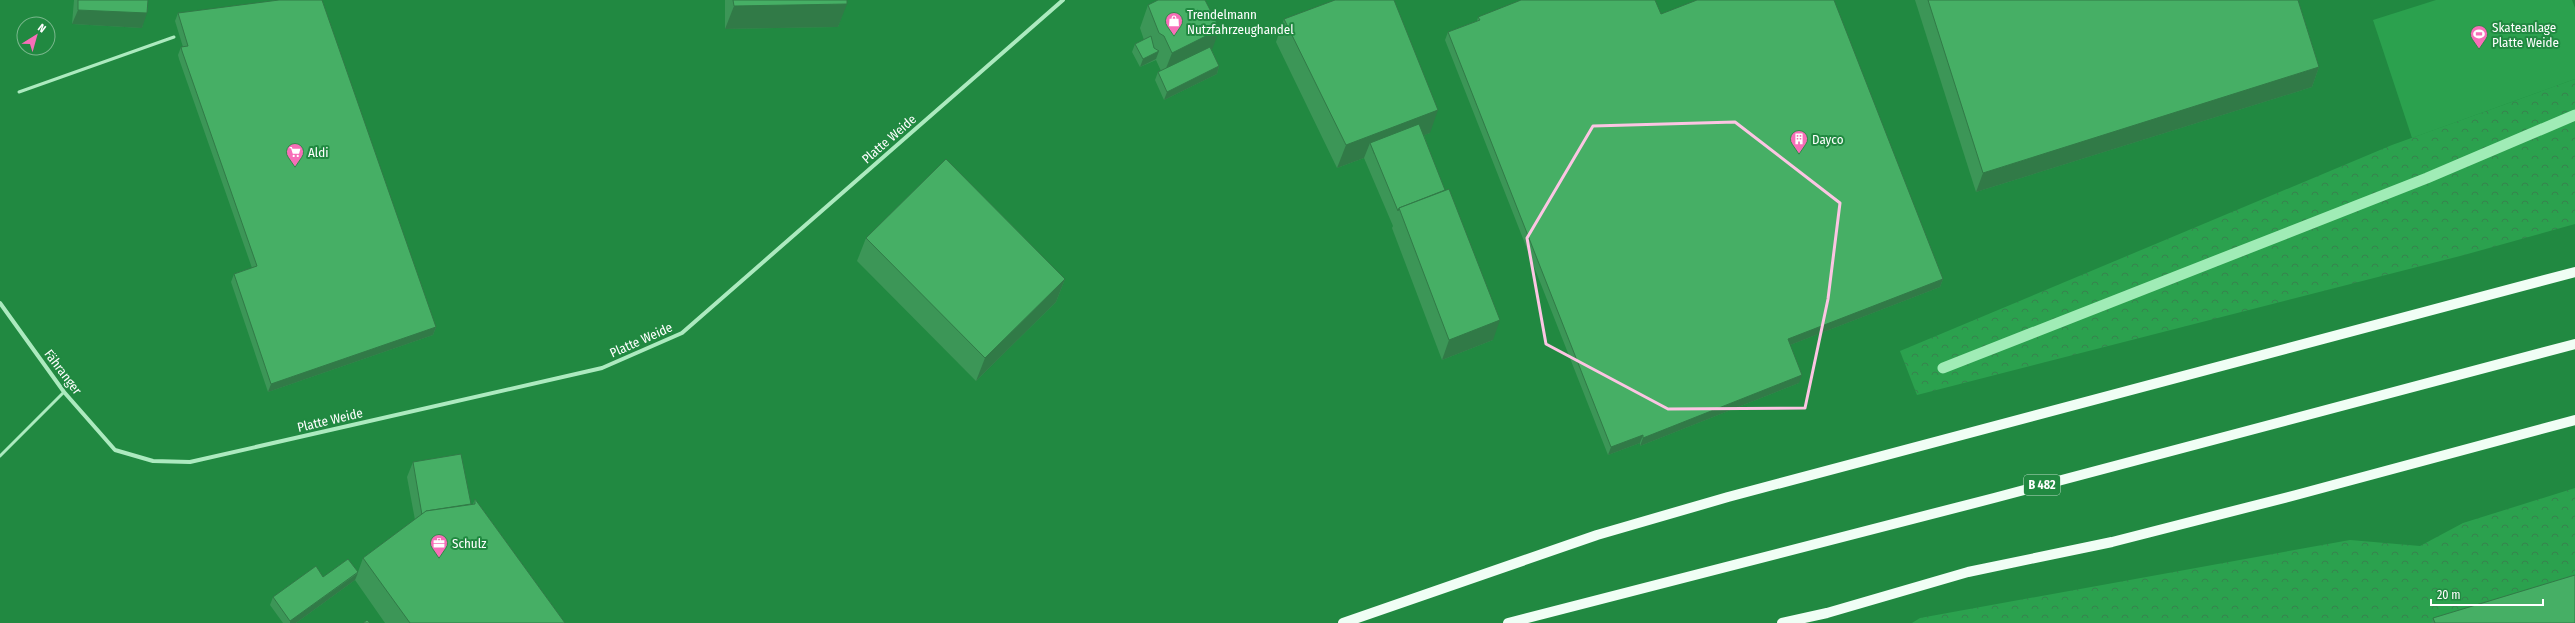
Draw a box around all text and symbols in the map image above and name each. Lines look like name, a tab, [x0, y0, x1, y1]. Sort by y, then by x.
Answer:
place label: Trendelmann Nutzfahrzeughandel	[1187, 7, 1294, 37]
shop icon: Trendelmann Nutzfahrzeughandel	[1164, 11, 1184, 36]
north arrow	[16, 16, 56, 56]
place label: Skateanlage Platte Weide	[2492, 20, 2559, 50]
text: N	[35, 21, 48, 36]
sports icon: Skateanlage Platte Weide	[2469, 24, 2489, 49]
street label: Platte Weide	[859, 111, 919, 167]
building icon: Dayco	[1789, 129, 1809, 154]
place label: Dayco	[1812, 132, 1844, 147]
supermarket icon: Aldi	[285, 142, 305, 167]
place label: Aldi	[308, 145, 328, 160]
street label: Platte Weide	[607, 320, 675, 360]
street label: Fähranger	[41, 347, 85, 398]
street label: Platte Weide	[296, 405, 364, 435]
road number: B 482	[2024, 475, 2060, 495]
office icon: Schulz	[429, 533, 449, 558]
place label: Schulz	[452, 536, 486, 551]
scale bar	[2431, 581, 2543, 607]
text: 20 m	[2437, 588, 2461, 602]

